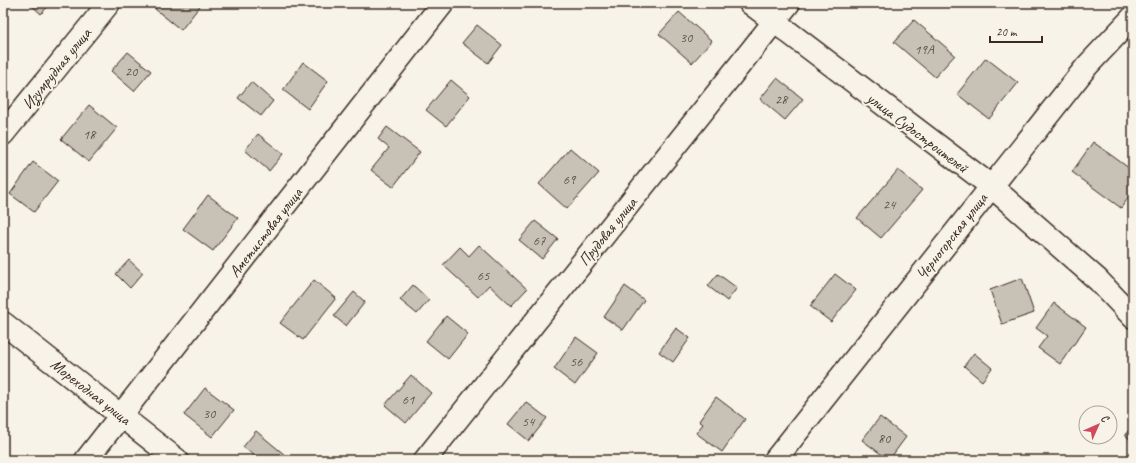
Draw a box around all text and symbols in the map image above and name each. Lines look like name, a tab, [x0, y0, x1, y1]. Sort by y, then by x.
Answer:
scale bar	[990, 18, 1042, 44]
street label: Изумрудная улица	[18, 23, 96, 113]
text: 20 m	[996, 24, 1018, 40]
house number: 30	[680, 29, 694, 46]
house number: 19А	[914, 41, 935, 58]
house number: 20	[125, 63, 139, 80]
street label: улица Судостроителей	[862, 88, 973, 178]
house number: 28	[775, 91, 789, 108]
house number: 18	[83, 126, 97, 143]
house number: 69	[563, 171, 577, 188]
street label: Аметистовая улица	[225, 183, 308, 281]
street label: Черногорская улица	[912, 188, 993, 284]
street label: Прудовая улица	[574, 193, 642, 270]
house number: 24	[883, 196, 897, 213]
house number: 67	[533, 232, 546, 249]
house number: 65	[477, 267, 490, 284]
house number: 56	[570, 353, 583, 370]
street label: Мореходная улица	[46, 354, 136, 430]
house number: 61	[402, 391, 415, 408]
house number: 30	[203, 405, 217, 422]
north arrow	[1078, 405, 1118, 445]
text: С	[1098, 411, 1113, 426]
house number: 54	[522, 413, 536, 430]
house number: 80	[878, 430, 892, 447]

